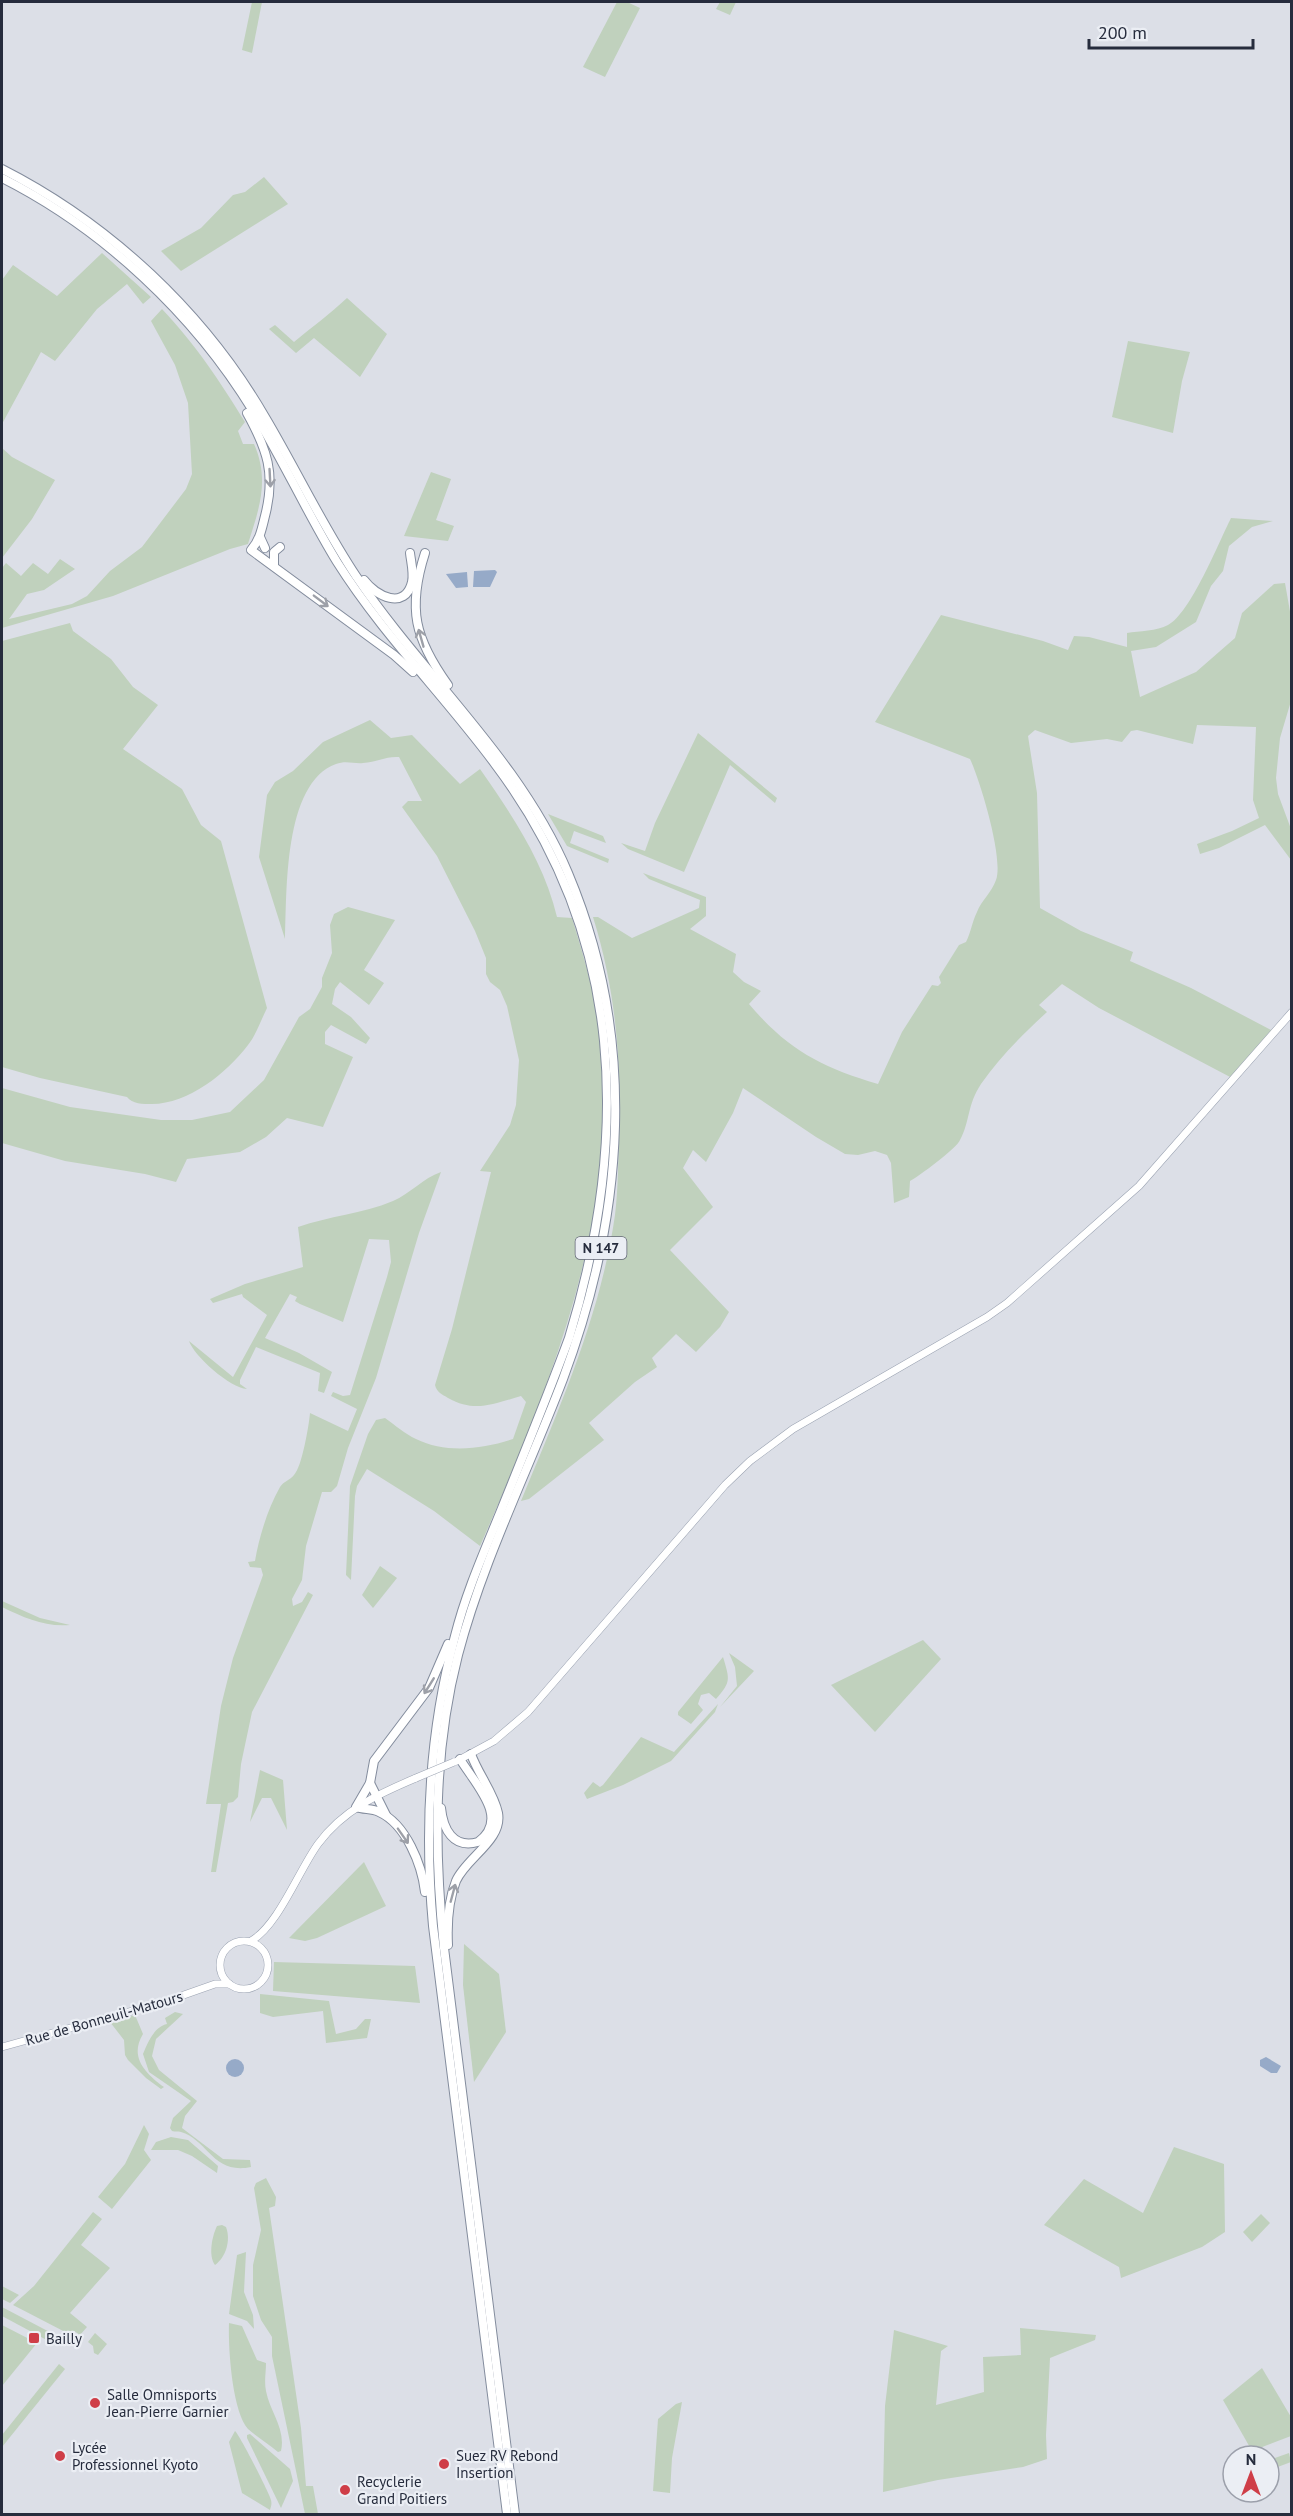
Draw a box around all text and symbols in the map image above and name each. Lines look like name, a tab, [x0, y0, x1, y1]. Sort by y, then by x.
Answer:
scale bar	[1089, 12, 1252, 50]
text: 200 m	[1098, 21, 1147, 44]
one-way arrow	[265, 467, 276, 487]
one-way arrow	[313, 595, 329, 608]
one-way arrow	[415, 629, 426, 648]
road number: N 147	[576, 1237, 626, 1259]
one-way arrow	[422, 1677, 434, 1694]
one-way arrow	[397, 1827, 409, 1844]
one-way arrow	[448, 1884, 459, 1903]
street label: Rue de Bonneuil-Matours	[23, 1986, 185, 2050]
place label: Bailly	[46, 2329, 82, 2348]
marker: Bailly	[27, 2331, 41, 2345]
place label: Salle Omnisports Jean-Pierre Garnier	[106, 2385, 229, 2421]
marker: Salle Omnisports Jean-Pierre Garnier	[88, 2396, 102, 2410]
place label: Lycée Professionnel Kyoto	[72, 2438, 198, 2474]
north arrow	[1221, 2444, 1281, 2504]
place label: Suez RV Rebond Insertion	[456, 2446, 558, 2482]
marker: Lycée Professionnel Kyoto	[53, 2449, 67, 2463]
text: N	[1246, 2449, 1256, 2469]
marker: Suez RV Rebond Insertion	[437, 2457, 451, 2471]
place label: Recyclerie Grand Poitiers	[357, 2472, 447, 2508]
marker: Recyclerie Grand Poitiers	[338, 2483, 352, 2497]

